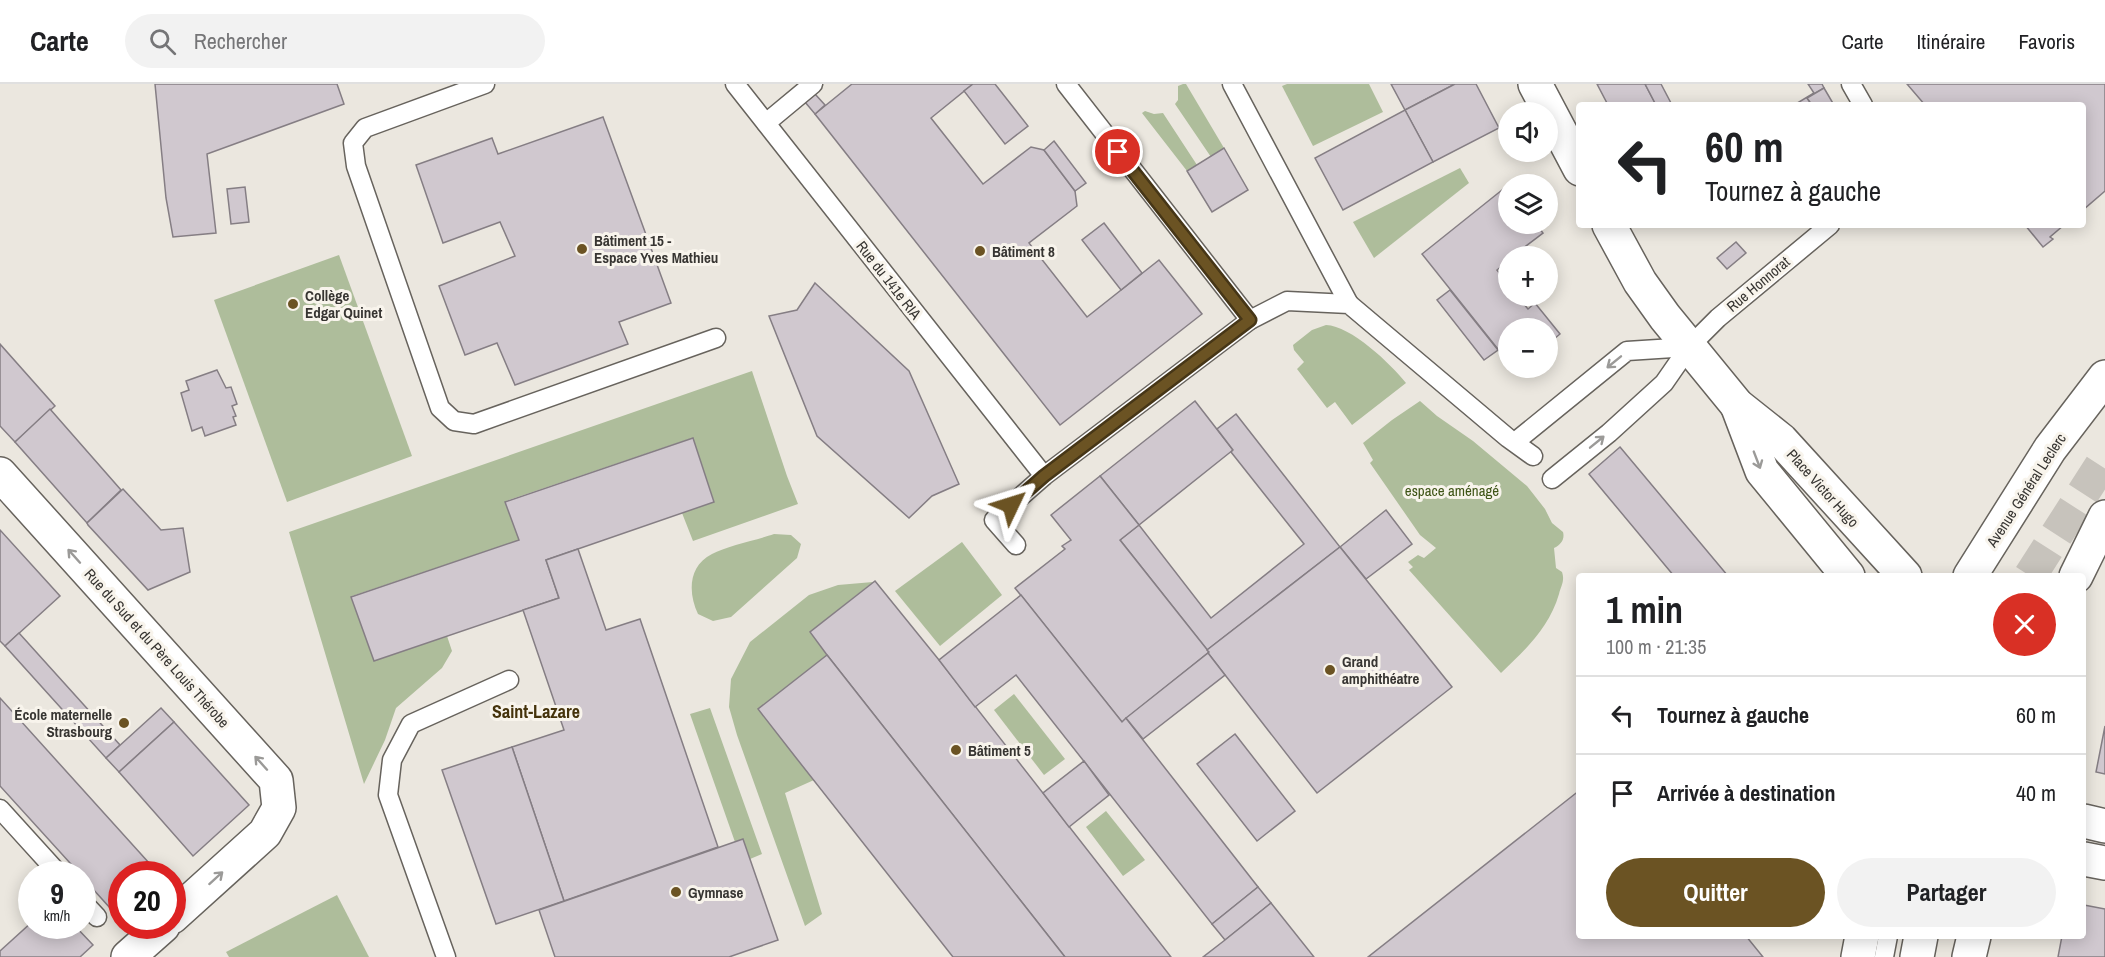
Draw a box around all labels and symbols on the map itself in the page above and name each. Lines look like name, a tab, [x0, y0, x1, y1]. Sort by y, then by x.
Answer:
pin	[1092, 126, 1143, 177]
place label: Bâtiment 15 - Espace Yves Mathieu	[594, 230, 718, 268]
street label: Rue du 141e RIA	[852, 236, 927, 324]
place label: Bâtiment 8	[992, 241, 1055, 262]
marker: Bâtiment 15 - Espace Yves Mathieu	[575, 242, 589, 256]
marker: Bâtiment 8	[973, 244, 987, 258]
street label: Rue Honnorat	[1722, 251, 1795, 317]
place label: Collège Edgar Quinet	[305, 285, 382, 323]
marker: Collège Edgar Quinet	[286, 297, 300, 311]
one-way arrow	[1607, 355, 1622, 369]
street label: Avenue Général Leclerc	[1981, 429, 2071, 552]
one-way arrow	[1589, 436, 1605, 449]
street label: Place Victor Hugo	[1782, 444, 1864, 532]
one-way arrow	[1753, 450, 1764, 469]
position arrow	[979, 473, 1043, 537]
park label: espace aménagé	[1405, 480, 1499, 501]
one-way arrow	[67, 549, 81, 564]
street label: Rue du Sud et du Père Louis Thérobe	[80, 564, 234, 732]
place label: Grand amphithéatre	[1342, 651, 1419, 689]
marker: Grand amphithéatre	[1323, 663, 1337, 677]
district label: Saint-Lazare	[492, 699, 580, 724]
place label: École maternelle Strasbourg	[14, 704, 112, 742]
marker: École maternelle Strasbourg	[117, 716, 131, 730]
place label: Bâtiment 5	[968, 740, 1031, 761]
marker: Bâtiment 5	[949, 743, 963, 757]
one-way arrow	[254, 756, 268, 771]
speed limit sign: 20	[108, 861, 186, 939]
one-way arrow	[208, 871, 223, 885]
place label: Gymnase	[688, 882, 744, 903]
marker: Gymnase	[669, 885, 683, 899]

